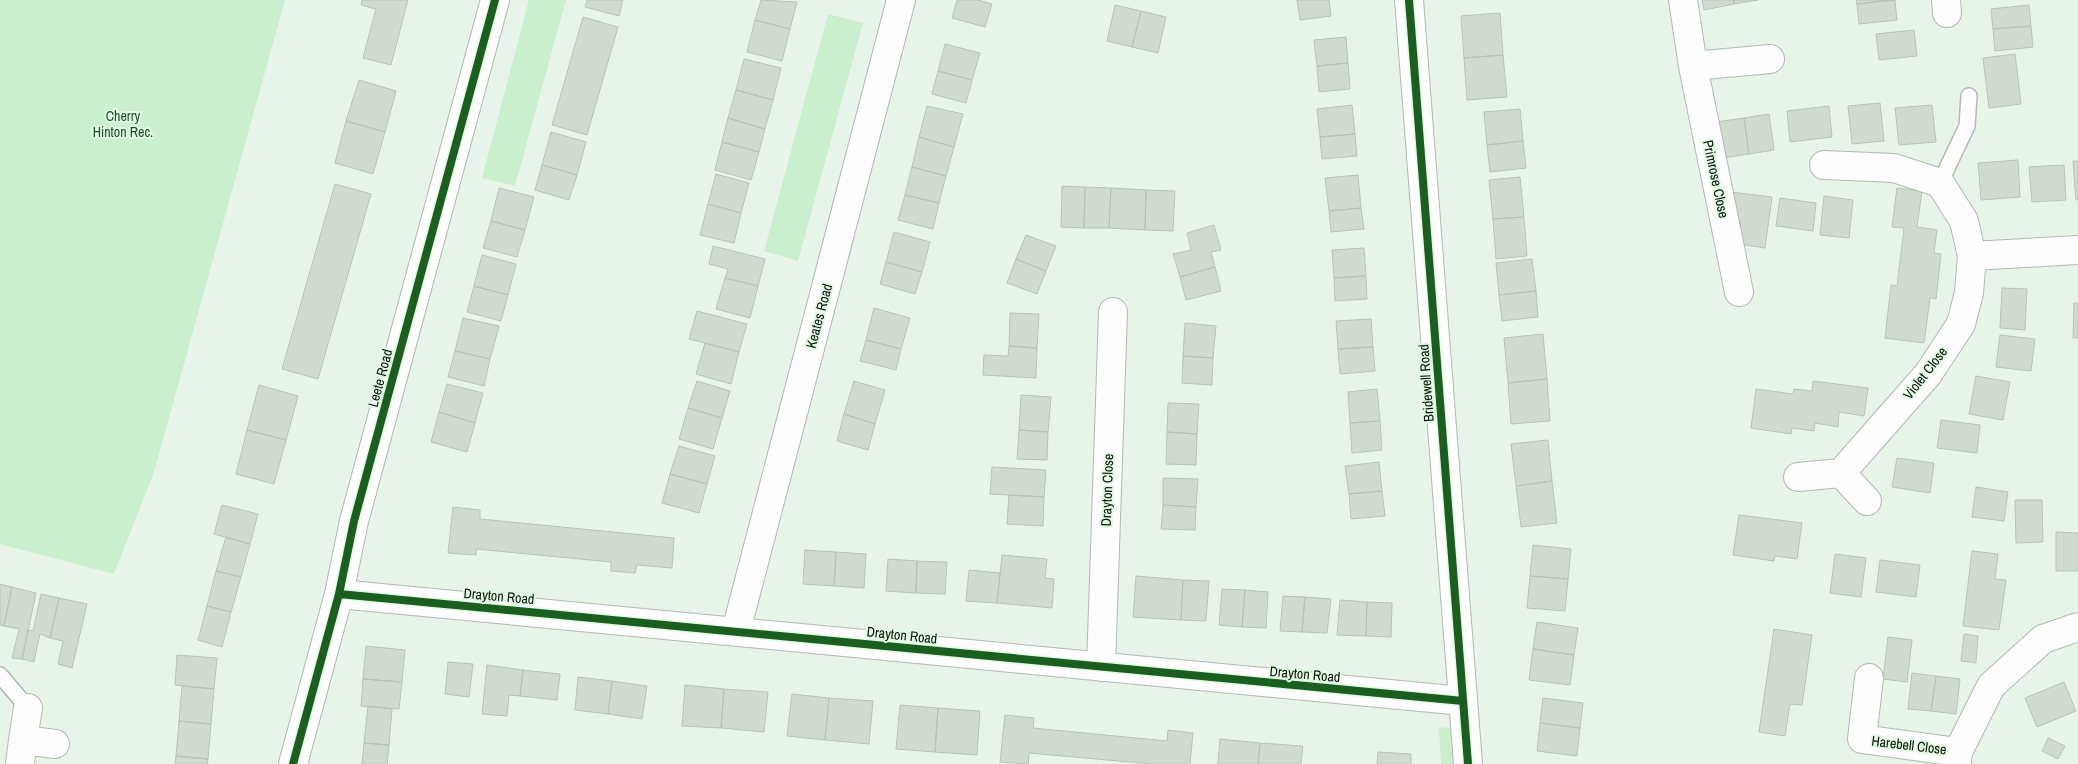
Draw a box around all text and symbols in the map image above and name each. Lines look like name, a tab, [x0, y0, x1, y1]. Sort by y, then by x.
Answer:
park label: Cherry Hinton Rec.	[93, 107, 153, 141]
street label: Primrose Close	[1699, 138, 1733, 220]
street label: Keates Road	[802, 282, 836, 350]
street label: Violet Close	[1899, 343, 1951, 403]
street label: Bridewell Road	[1414, 344, 1438, 422]
street label: Leete Road	[364, 347, 396, 409]
street label: Drayton Close	[1097, 453, 1117, 527]
street label: Drayton Road	[463, 584, 535, 608]
street label: Drayton Road	[866, 622, 938, 648]
street label: Drayton Road	[1269, 662, 1341, 686]
street label: Harebell Close	[1871, 731, 1947, 759]

